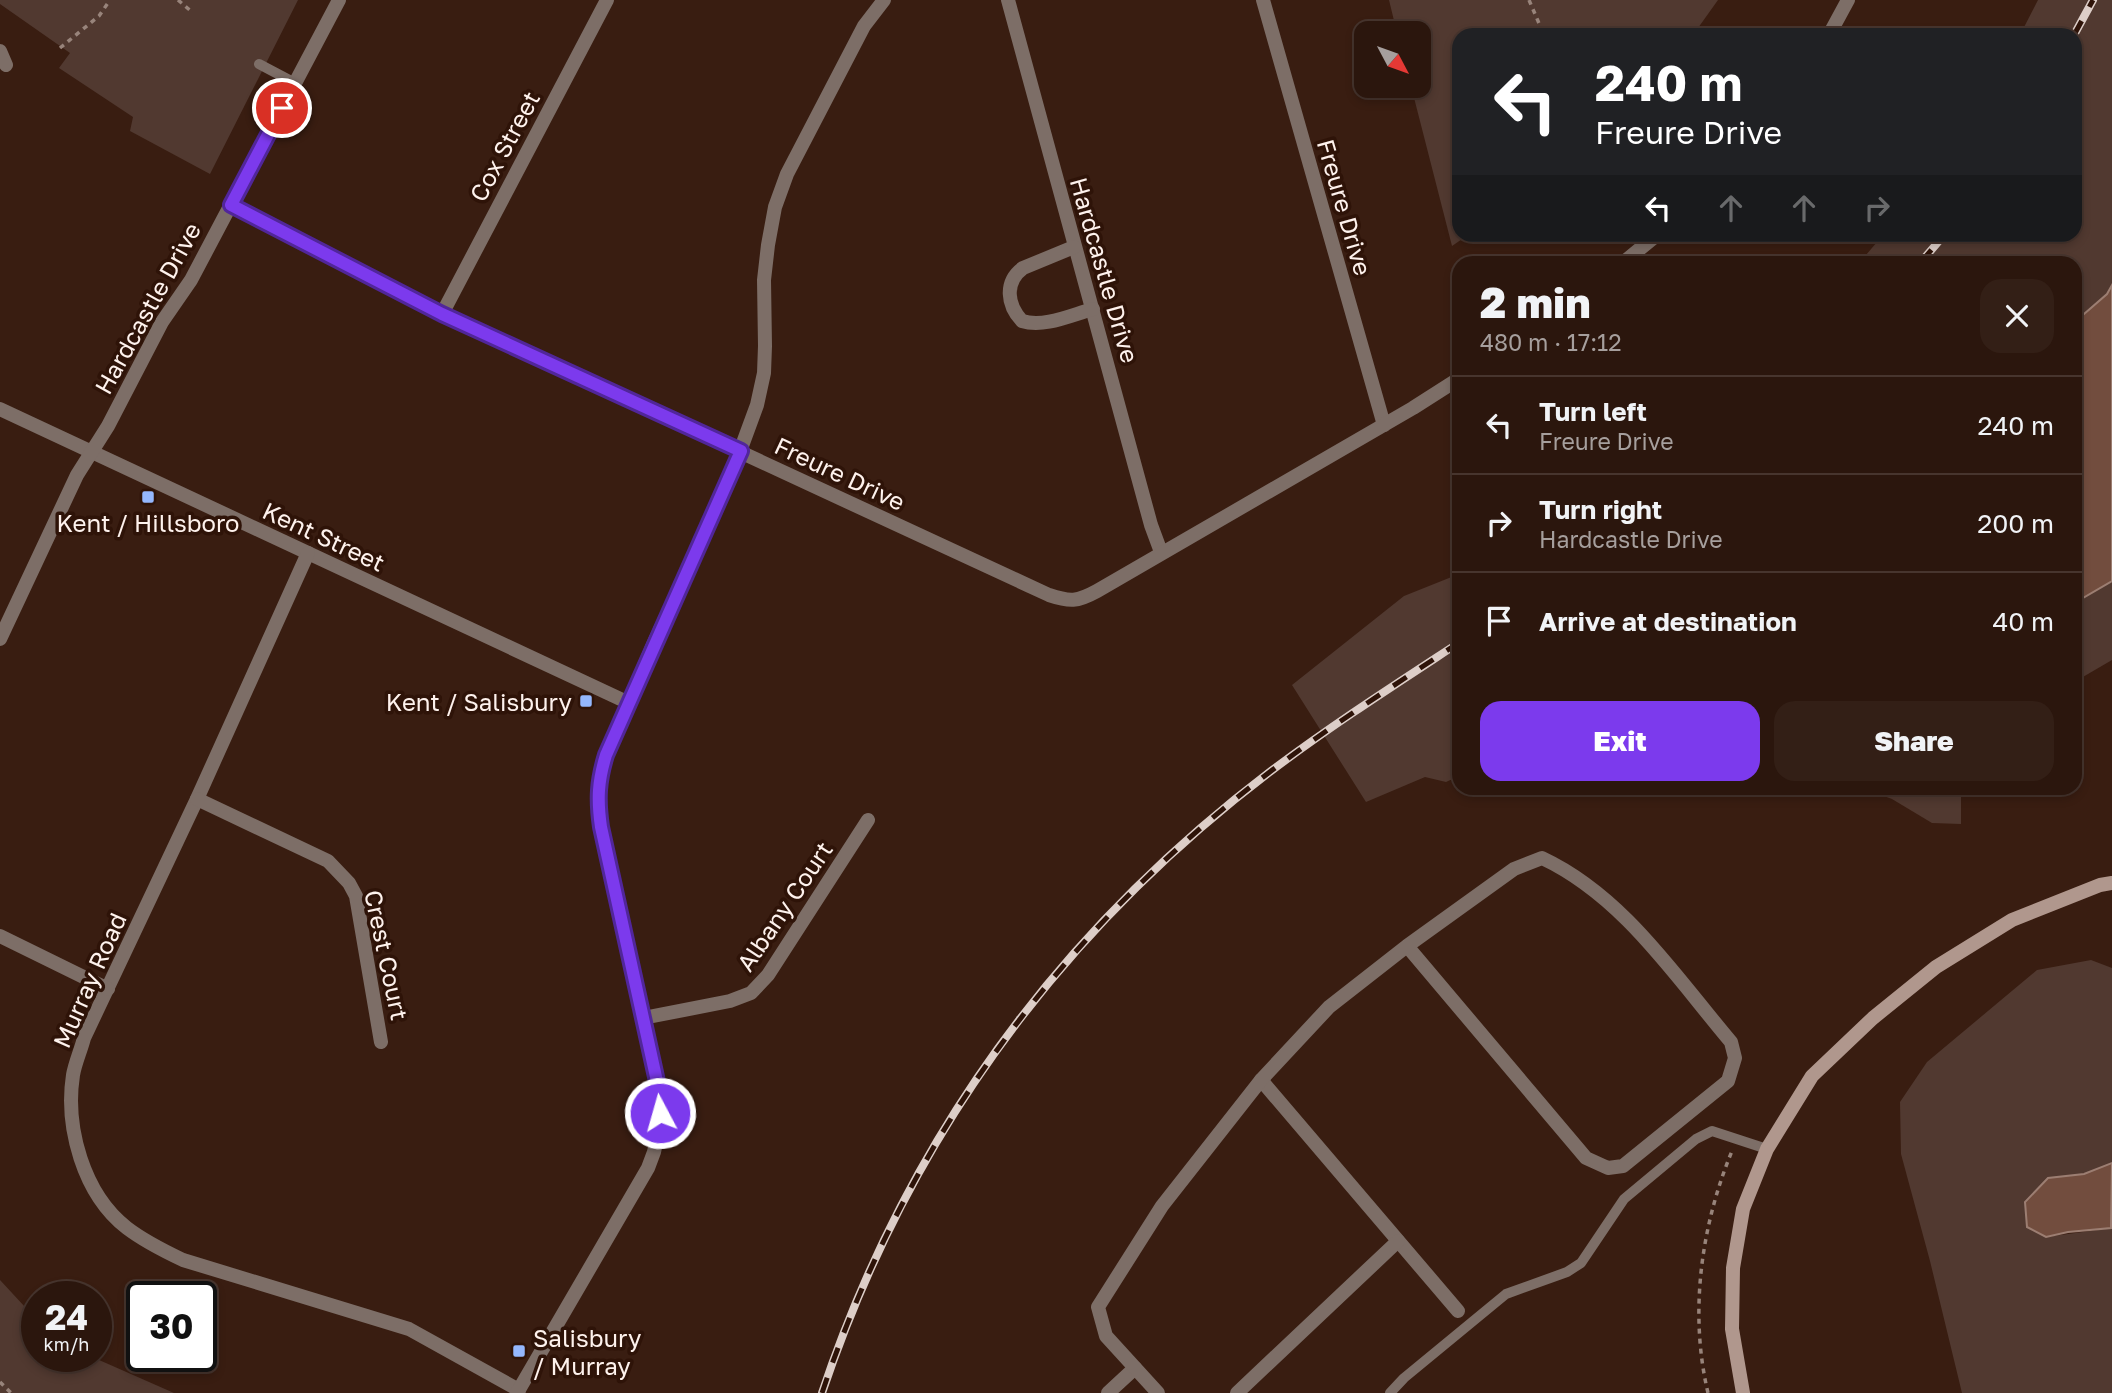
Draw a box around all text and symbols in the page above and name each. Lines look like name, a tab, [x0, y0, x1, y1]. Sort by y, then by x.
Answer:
north arrow	[1354, 21, 1432, 98]
map controls	[1354, 21, 1431, 98]
text: 240 m	[1595, 53, 1743, 112]
icon: left	[1480, 56, 1571, 147]
pin	[252, 78, 312, 138]
street label: Cox Street	[463, 86, 545, 206]
icon: arrive	[263, 89, 301, 127]
text: Freure Drive	[1595, 113, 1782, 151]
street label: Freure Drive	[1312, 136, 1378, 278]
street label: Hardcastle Drive	[1065, 174, 1145, 366]
icon: left	[1639, 189, 1677, 227]
icon: ahead	[1712, 189, 1750, 227]
icon: ahead	[1785, 189, 1823, 227]
icon: right	[1858, 189, 1896, 227]
street label: Hardcastle Drive	[88, 217, 206, 399]
text: 2 min	[1480, 277, 1591, 327]
button: close	[1980, 279, 2054, 353]
text: 480 m · 17:12	[1480, 328, 1622, 356]
text: Turn left	[1539, 396, 1647, 427]
icon: left	[1480, 406, 1518, 444]
text: 240 m	[1977, 410, 2054, 441]
text: Freure Drive	[1539, 427, 1674, 455]
street label: Freure Drive	[770, 430, 910, 516]
marker: Kent / Hillsboro	[140, 489, 156, 505]
text: Turn right	[1539, 494, 1662, 525]
street label: Kent Street	[258, 495, 390, 577]
icon: right	[1480, 504, 1518, 542]
place label: Kent / Hillsboro	[56, 508, 240, 537]
text: 200 m	[1977, 508, 2054, 539]
text: Hardcastle Drive	[1539, 525, 1723, 553]
icon: arrive	[1480, 602, 1518, 640]
text: Arrive at destination	[1539, 606, 1797, 637]
text: 40 m	[1993, 606, 2054, 637]
place label: Kent / Salisbury	[386, 687, 572, 716]
marker: Kent / Salisbury	[578, 693, 594, 709]
button: Exit	[1480, 701, 1760, 781]
button: Share	[1774, 701, 2054, 781]
street label: Albany Court	[730, 836, 838, 976]
street label: Crest Court	[359, 887, 415, 1023]
street label: Murray Road	[46, 908, 132, 1052]
position arrow	[623, 1076, 697, 1150]
speed limit sign: 30	[126, 1281, 217, 1372]
text: 24	[45, 1296, 88, 1338]
place label: Salisbury / Murray	[533, 1323, 642, 1380]
text: km/h	[44, 1333, 89, 1355]
marker: Salisbury / Murray	[511, 1343, 527, 1359]

